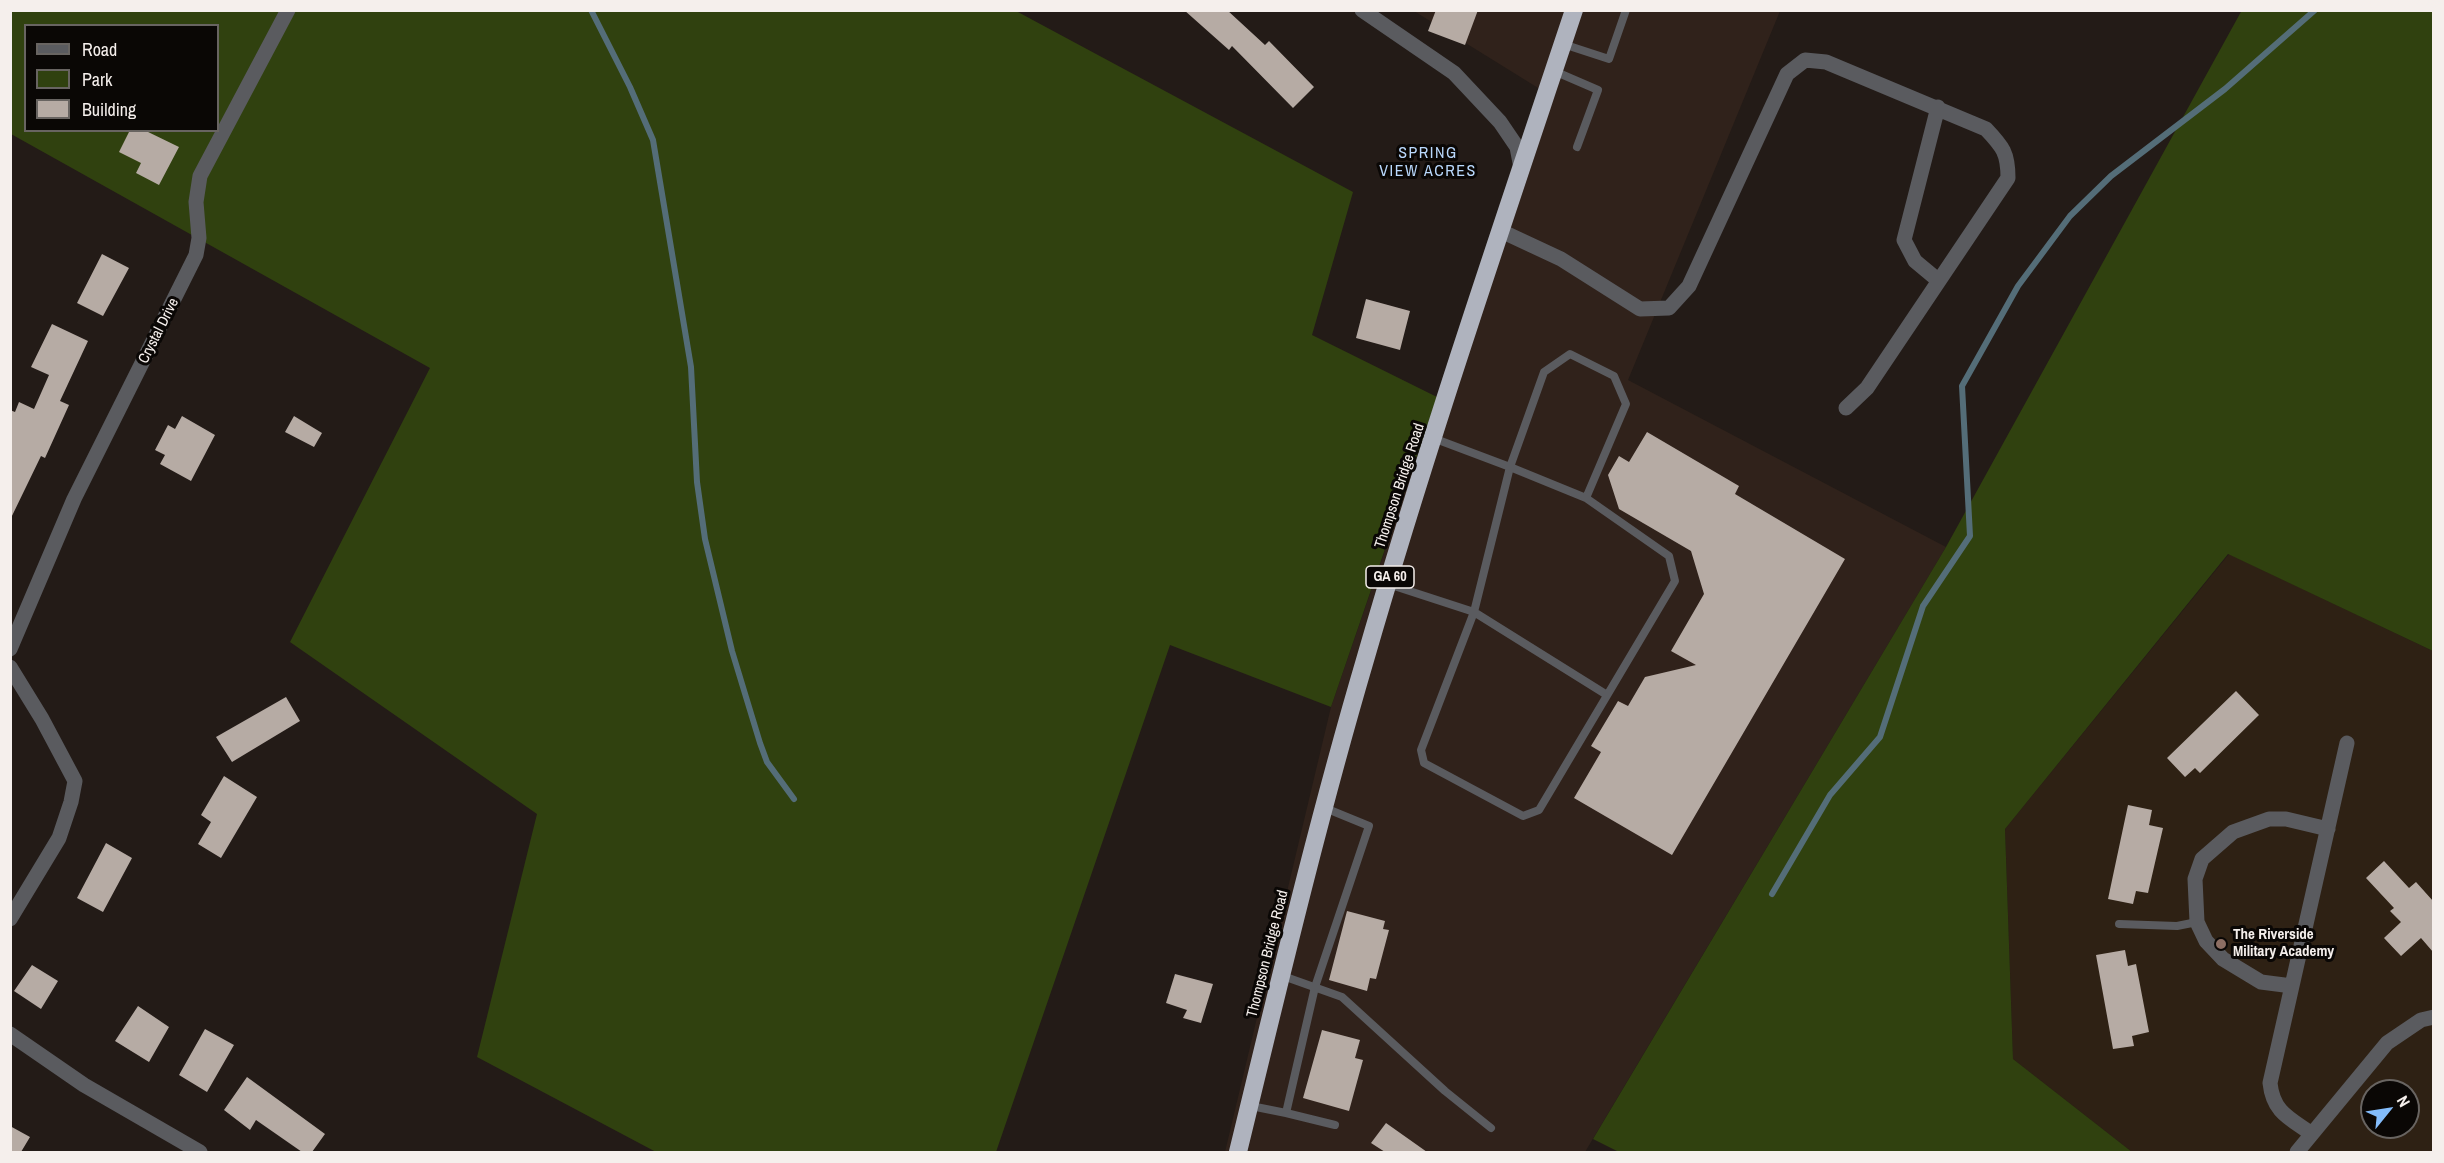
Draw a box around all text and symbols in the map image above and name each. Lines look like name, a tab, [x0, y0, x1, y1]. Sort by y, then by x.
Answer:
legend	[24, 24, 219, 132]
text: Road	[82, 37, 117, 62]
text: Park	[82, 67, 112, 92]
text: Building	[82, 97, 136, 122]
district label: SPRING VIEW ACRES	[1379, 144, 1477, 182]
street label: Crystal Drive	[135, 295, 183, 367]
street label: Thompson Bridge Road	[1371, 421, 1429, 551]
road number: GA 60	[1366, 566, 1414, 588]
street label: Thompson Bridge Road	[1243, 888, 1293, 1020]
place label: The Riverside Military Academy	[2233, 926, 2334, 961]
marker: The Riverside Military Academy	[2214, 937, 2228, 951]
north arrow	[2360, 1079, 2420, 1139]
text: N	[2392, 1091, 2416, 1111]

